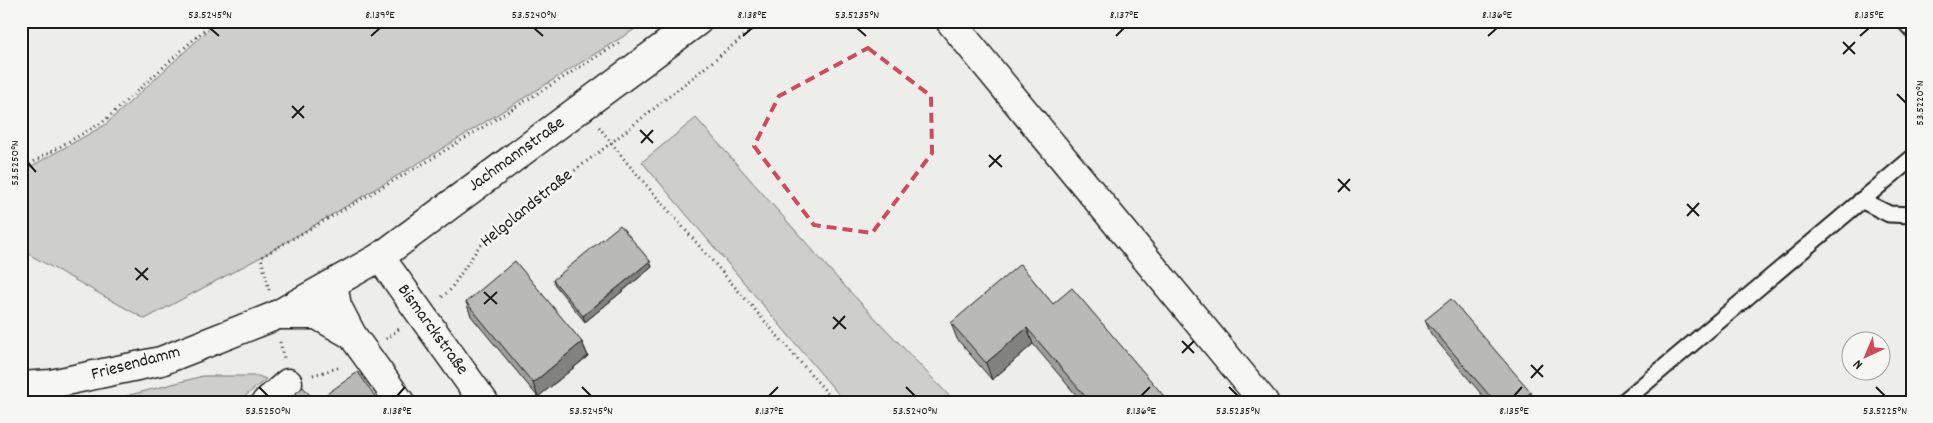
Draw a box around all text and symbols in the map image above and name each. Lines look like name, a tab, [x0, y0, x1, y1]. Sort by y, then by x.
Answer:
text: 53.5245°N	[188, 7, 232, 24]
text: 8.139°E	[365, 7, 395, 24]
text: 53.5240°N	[512, 7, 557, 24]
text: 8.138°E	[738, 7, 767, 24]
text: 53.5235°N	[835, 7, 879, 24]
text: 8.137°E	[1110, 7, 1139, 24]
text: 8.136°E	[1482, 7, 1513, 24]
text: 8.135°E	[1854, 7, 1884, 24]
text: 53.5220°N	[1912, 80, 1929, 126]
street label: Jachmannstraße	[464, 111, 570, 199]
text: 53.5250°N	[7, 140, 24, 186]
street label: Helgolandstraße	[475, 164, 579, 254]
street label: Bismarckstraße	[390, 279, 474, 381]
north arrow	[1840, 330, 1890, 380]
street label: Friesendamm	[89, 340, 183, 388]
text: N	[1849, 354, 1868, 374]
text: 53.5250°N	[245, 403, 291, 420]
text: 8.138°E	[383, 403, 412, 420]
text: 53.5245°N	[569, 403, 613, 420]
text: 8.137°E	[755, 403, 784, 420]
text: 53.5240°N	[893, 403, 938, 420]
text: 8.136°E	[1126, 403, 1157, 420]
text: 53.5235°N	[1216, 403, 1260, 420]
text: 8.135°E	[1499, 403, 1529, 420]
text: 53.5225°N	[1863, 403, 1907, 420]

